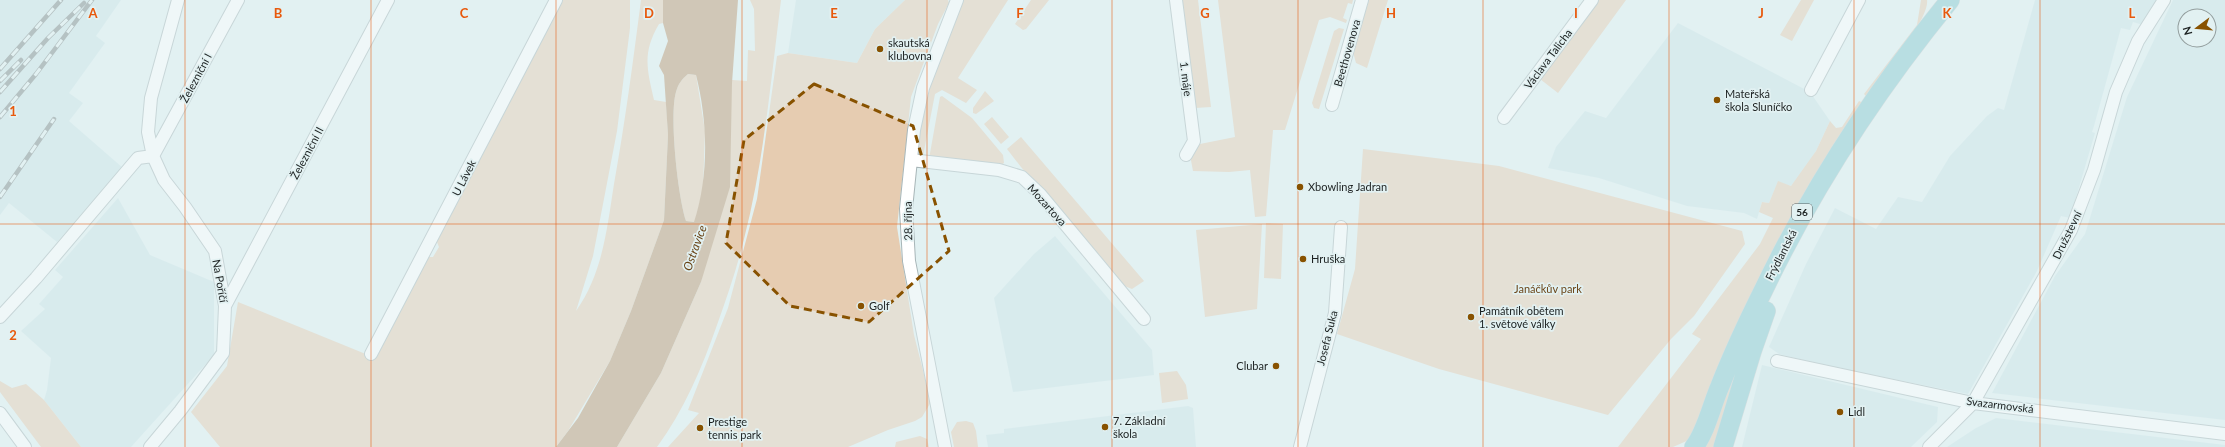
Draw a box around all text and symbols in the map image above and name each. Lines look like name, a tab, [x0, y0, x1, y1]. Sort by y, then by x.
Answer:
text: A	[87, 5, 98, 21]
text: B	[274, 5, 283, 21]
text: C	[460, 5, 469, 21]
text: D	[644, 5, 654, 21]
text: E	[830, 5, 838, 21]
text: F	[1016, 5, 1024, 21]
text: G	[1200, 5, 1210, 21]
text: H	[1386, 5, 1396, 21]
text: I	[1574, 5, 1578, 21]
text: J	[1758, 5, 1764, 21]
text: K	[1943, 5, 1953, 21]
text: L	[2129, 5, 2136, 21]
north arrow	[2177, 8, 2217, 48]
street label: Beethovenova	[1331, 18, 1362, 88]
text: N	[2179, 25, 2194, 37]
street label: Václava Talicha	[1521, 26, 1574, 91]
place label: skautská klubovna	[888, 36, 932, 62]
marker: skautská klubovna	[875, 44, 885, 54]
street label: Železniční I	[177, 51, 214, 105]
street label: 1. máje	[1178, 61, 1195, 97]
place label: Mateřská škola Sluníčko	[1725, 87, 1792, 113]
marker: Mateřská škola Sluníčko	[1712, 95, 1722, 105]
text: 1	[9, 103, 17, 119]
street label: Železniční II	[287, 124, 326, 181]
street label: U Lávek	[449, 157, 478, 198]
place label: Xbowling Jadran	[1308, 180, 1387, 193]
street label: Mozartova	[1025, 181, 1069, 228]
marker: Xbowling Jadran	[1295, 182, 1305, 192]
street label: 28. října	[901, 201, 914, 241]
road number: 56	[1792, 204, 1812, 220]
street label: Družstevní	[2049, 208, 2084, 261]
water label: Ostravice	[679, 223, 710, 273]
street label: Frýdlantská	[1762, 227, 1799, 282]
place label: Hruška	[1311, 252, 1345, 265]
marker: Hruška	[1298, 254, 1308, 264]
street label: Na Poříčí	[210, 258, 231, 304]
park label: Janáčkův park	[1514, 282, 1582, 295]
place label: Golf	[869, 299, 890, 312]
marker: Golf	[856, 301, 866, 311]
place label: Památník obětem 1. světové války	[1479, 304, 1564, 330]
street label: Josefa Suka	[1313, 309, 1340, 367]
marker: Památník obětem 1. světové války	[1466, 312, 1476, 322]
text: 2	[9, 327, 17, 343]
place label: Clubar	[1236, 359, 1268, 372]
marker: Clubar	[1271, 361, 1281, 371]
street label: Svazarmovská	[1966, 394, 2034, 415]
place label: Lidl	[1848, 405, 1865, 418]
marker: Lidl	[1835, 407, 1845, 417]
place label: 7. Základní škola	[1113, 414, 1166, 440]
place label: Prestige tennis park	[708, 415, 762, 441]
marker: 7. Základní škola	[1100, 422, 1110, 432]
marker: Prestige tennis park	[695, 423, 705, 433]

